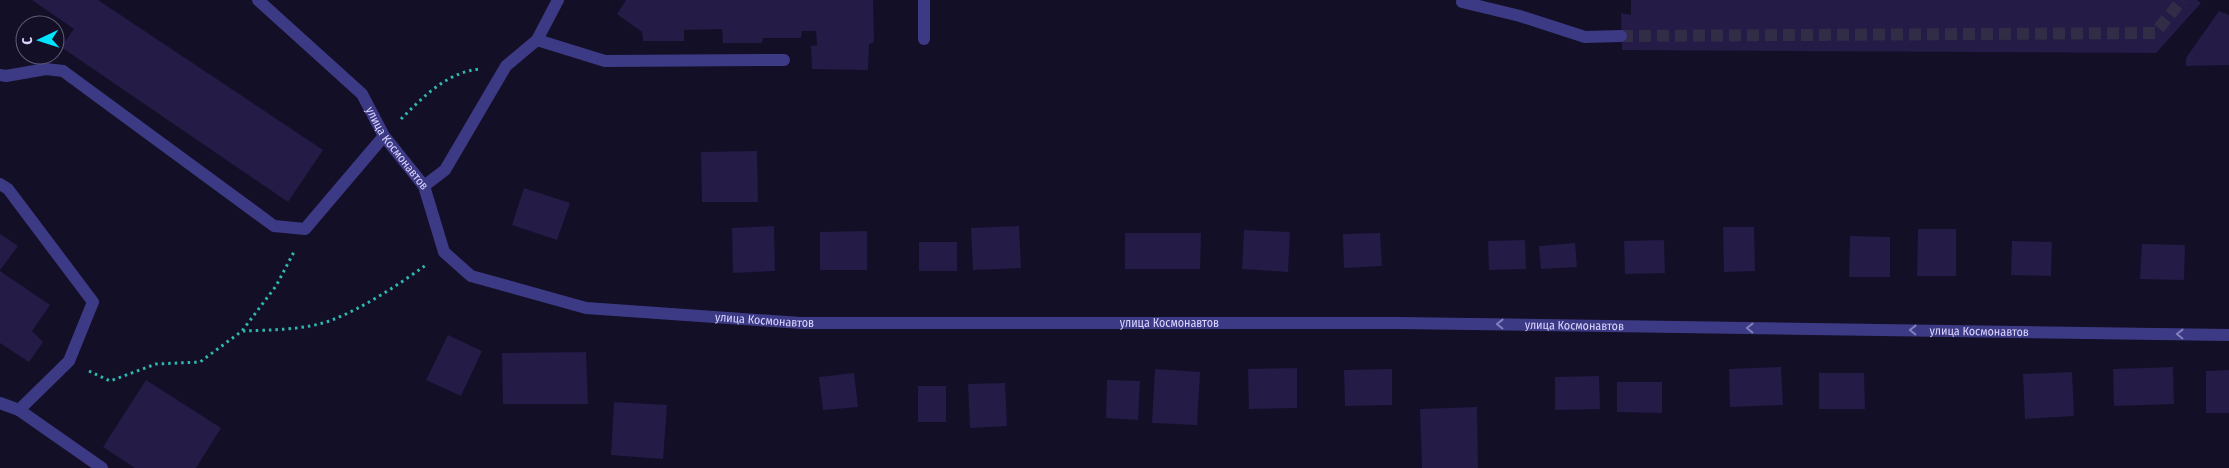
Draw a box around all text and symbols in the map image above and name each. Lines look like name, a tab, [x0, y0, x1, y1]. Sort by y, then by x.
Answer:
north arrow	[15, 15, 65, 65]
text: С	[19, 36, 36, 45]
street label: улица Космонавтов	[363, 104, 431, 193]
street label: улица Космонавтов	[714, 310, 814, 330]
street label: улица Космонавтов	[1120, 316, 1219, 330]
street label: улица Космонавтов	[1525, 318, 1624, 333]
one-way arrow	[1496, 319, 1504, 329]
one-way arrow	[1746, 323, 1754, 333]
street label: улица Космонавтов	[1930, 324, 2029, 339]
one-way arrow	[1909, 325, 1916, 335]
one-way arrow	[2176, 329, 2184, 339]

